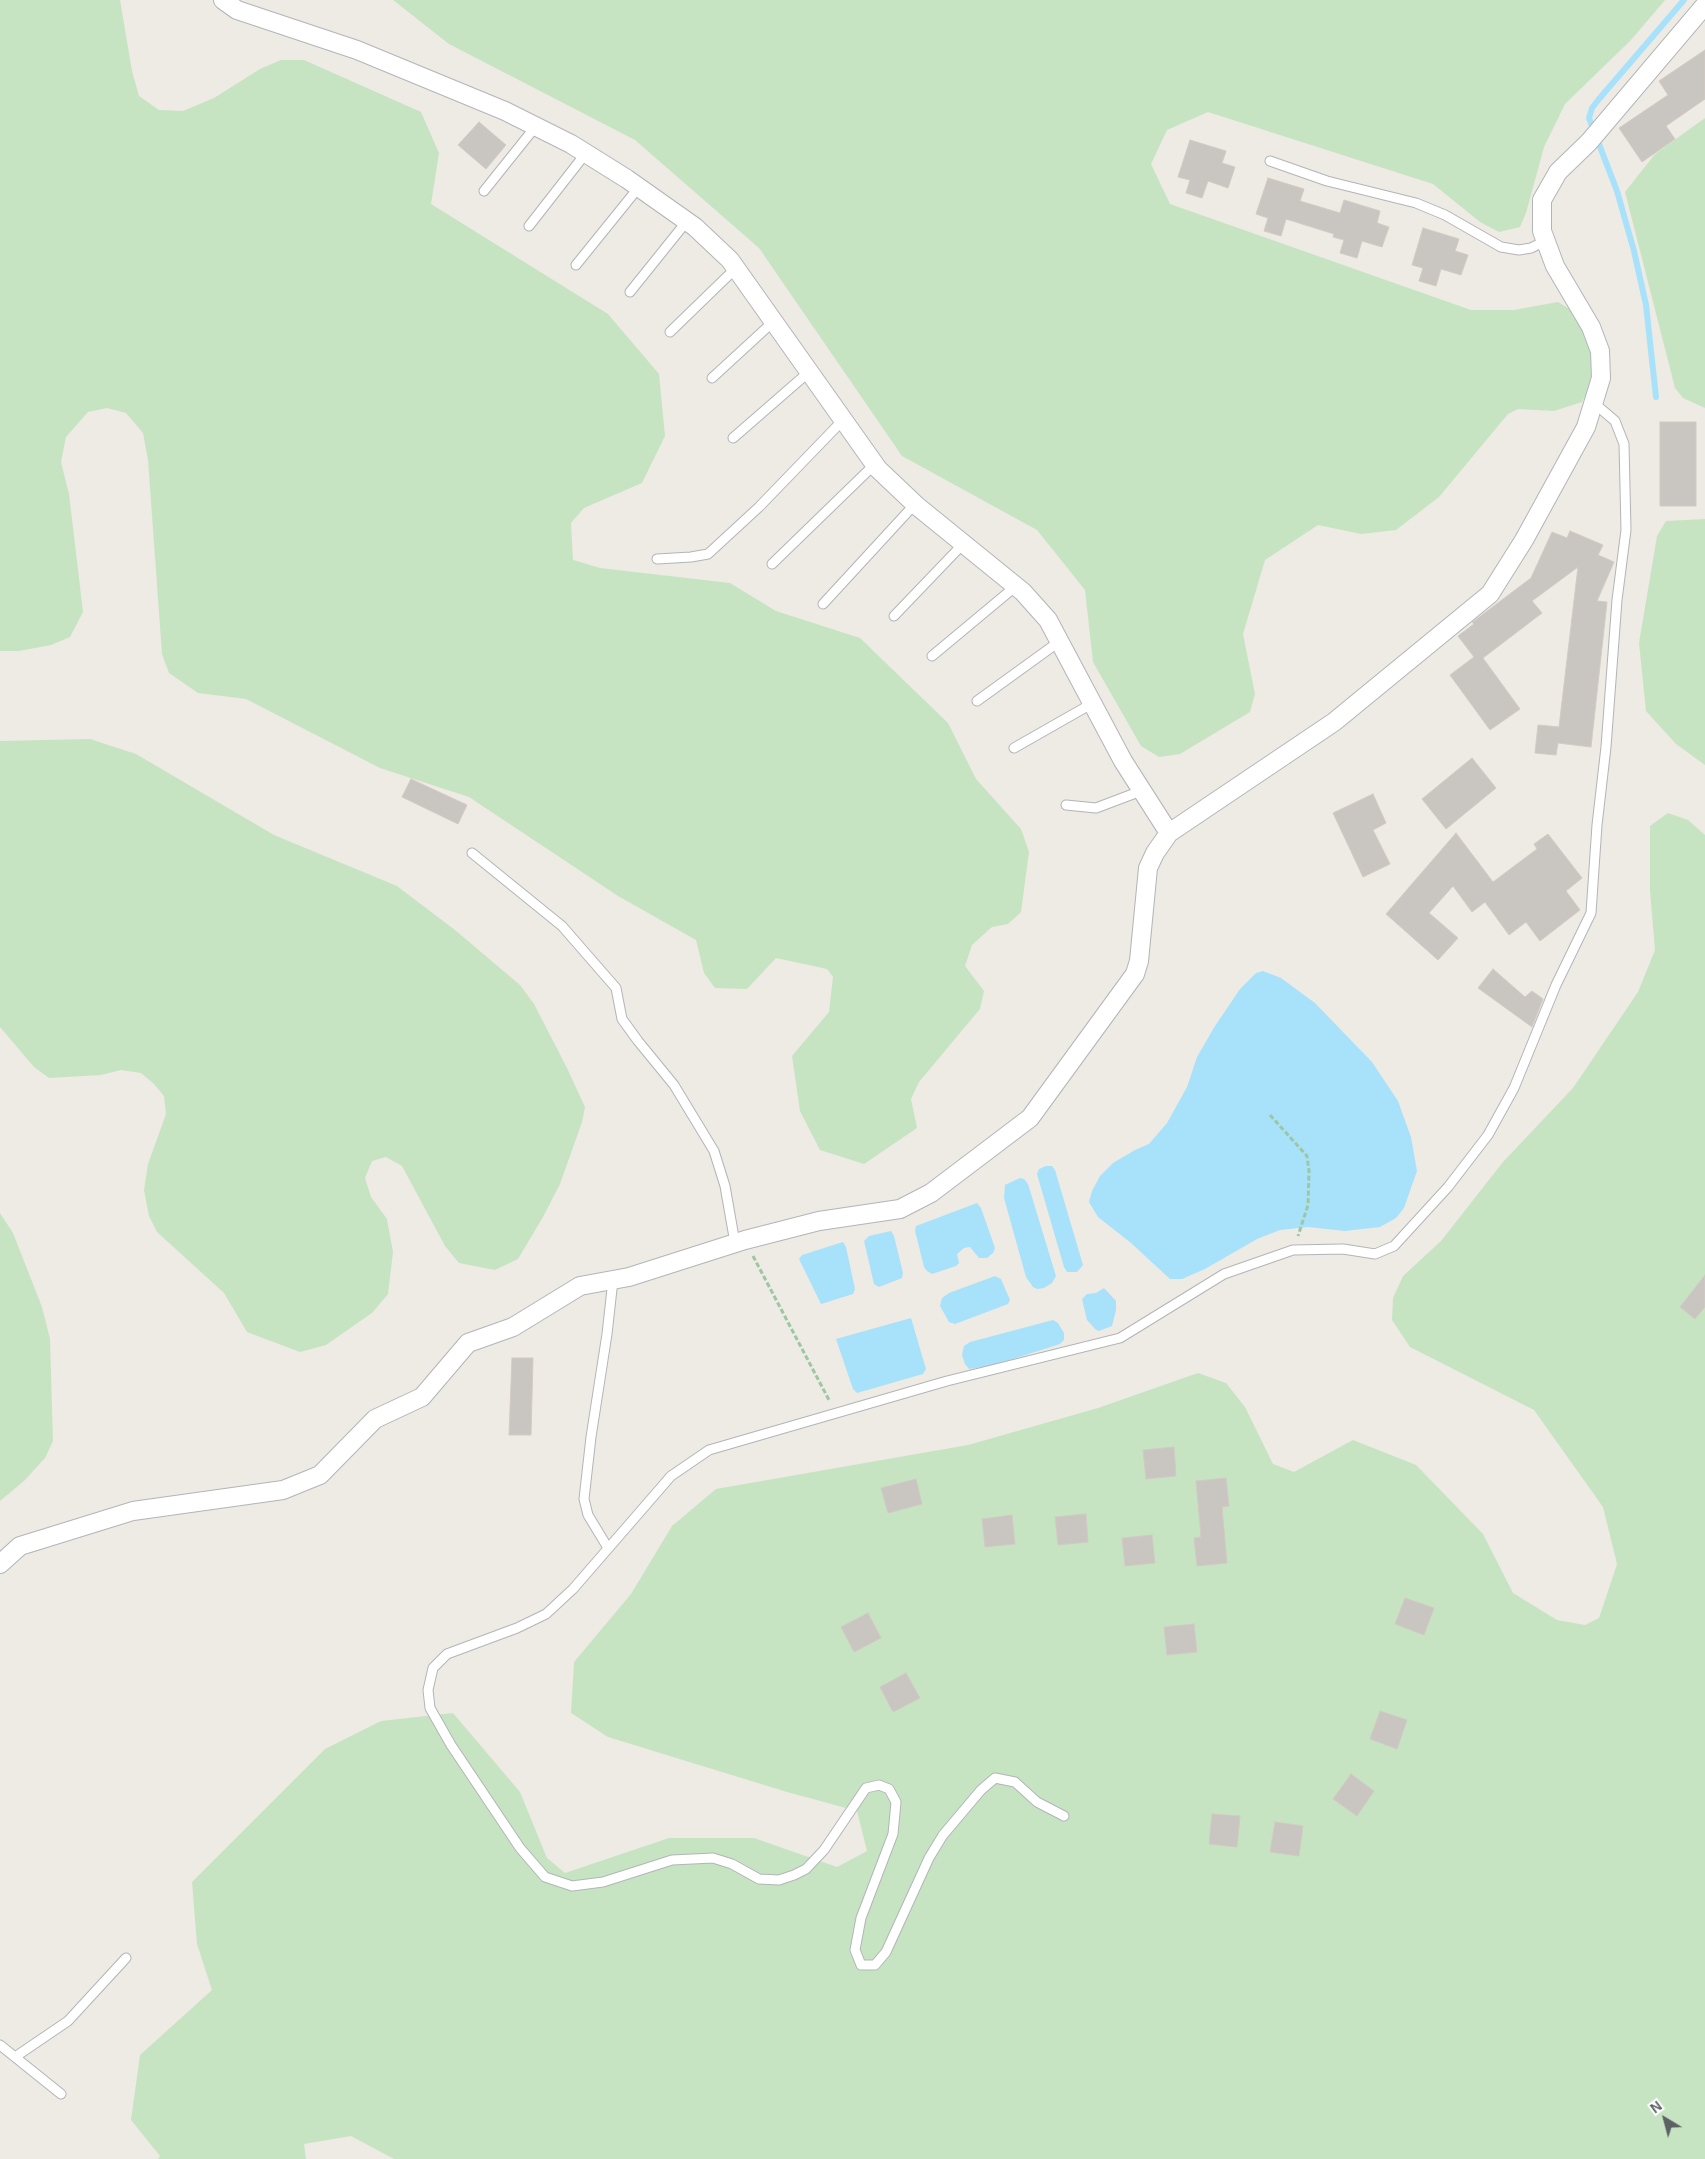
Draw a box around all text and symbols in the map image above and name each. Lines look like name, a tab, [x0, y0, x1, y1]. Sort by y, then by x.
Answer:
north arrow	[1640, 2094, 1690, 2144]
text: N	[1647, 2098, 1665, 2116]

